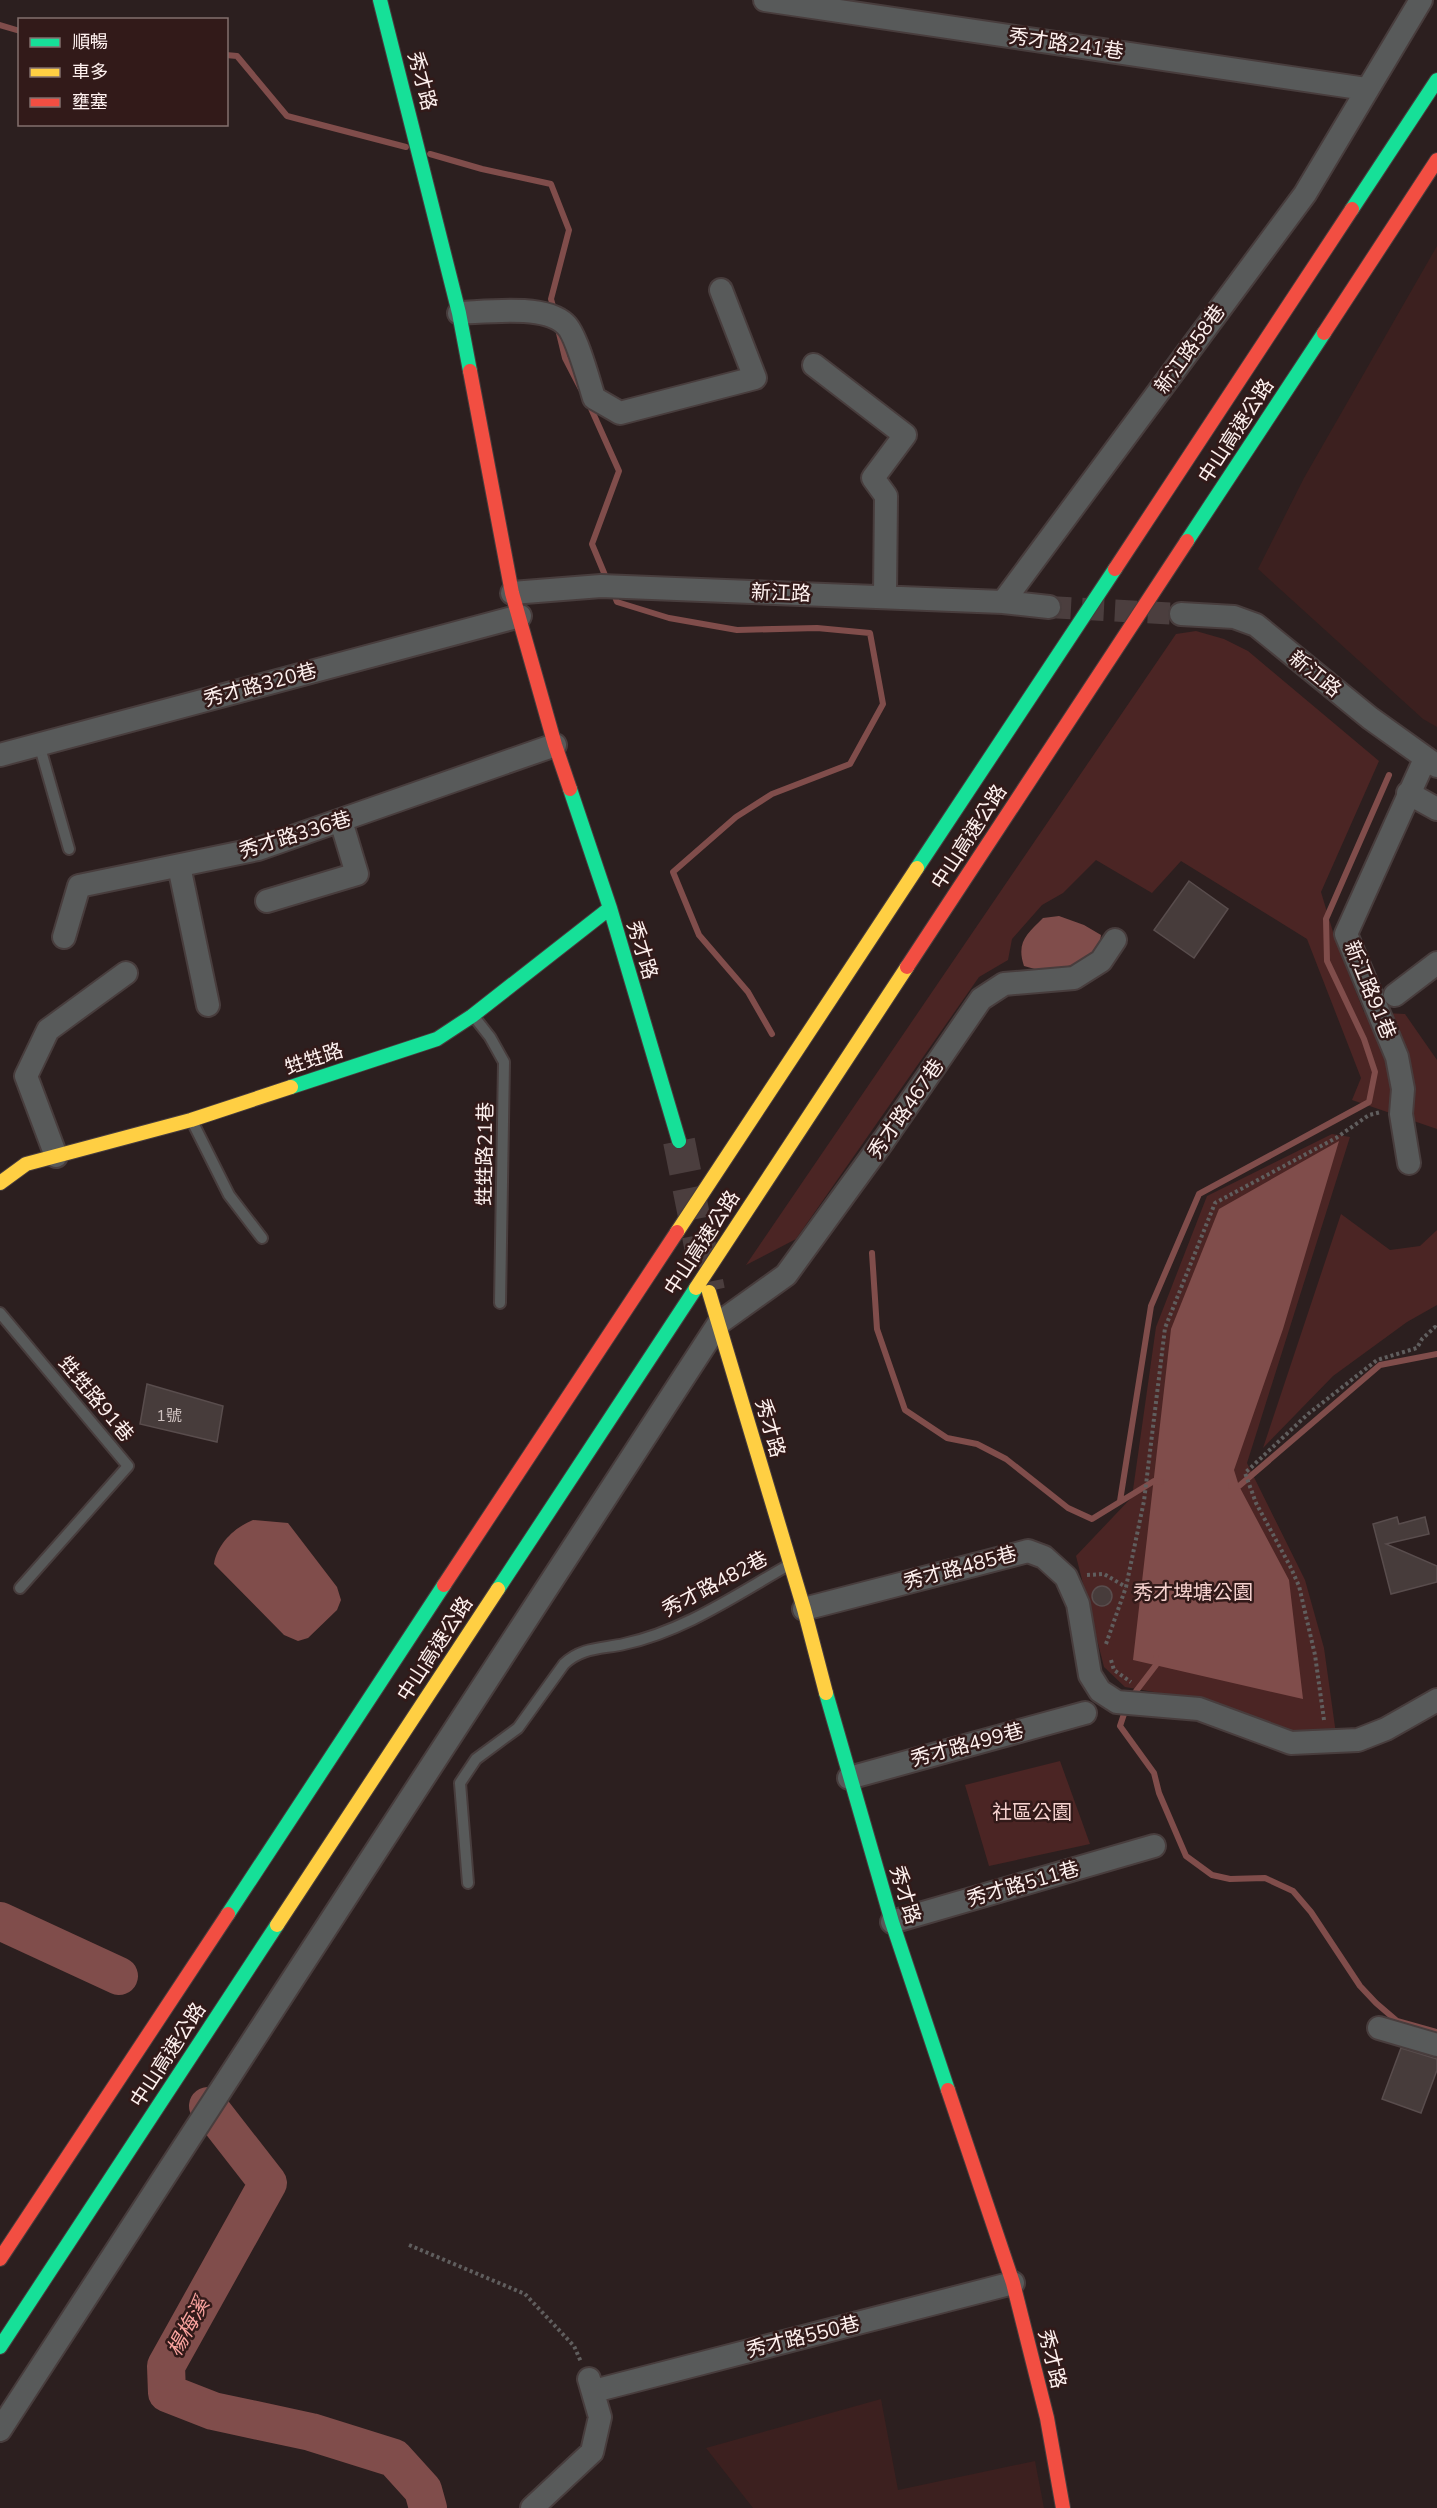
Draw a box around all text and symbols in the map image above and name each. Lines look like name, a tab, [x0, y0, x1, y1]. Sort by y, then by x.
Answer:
legend	[18, 18, 228, 126]
street label: 秀才路241巷	[1007, 23, 1125, 65]
text: 順暢	[72, 30, 108, 54]
street label: 秀才路	[401, 49, 443, 113]
text: 車多	[72, 60, 108, 84]
text: 壅塞	[72, 90, 108, 114]
street label: 新江路58巷	[1149, 299, 1231, 399]
street label: 中山高速公路	[1192, 373, 1280, 489]
street label: 新江路	[751, 578, 811, 608]
street label: 新江路	[1283, 645, 1347, 703]
street label: 秀才路320巷	[200, 657, 320, 713]
street label: 中山高速公路	[925, 779, 1013, 895]
street label: 秀才路336巷	[236, 805, 354, 865]
street label: 秀才路	[620, 917, 664, 983]
street label: 新江路91巷	[1338, 937, 1402, 1043]
street label: 甡甡路	[281, 1037, 347, 1081]
street label: 秀才路467巷	[862, 1054, 950, 1164]
street label: 甡甡路21巷	[471, 1102, 499, 1206]
street label: 中山高速公路	[658, 1185, 746, 1301]
street label: 甡甡路91巷	[52, 1350, 140, 1448]
street label: 秀才路	[749, 1395, 791, 1461]
house number: 1號	[156, 1405, 182, 1427]
street label: 秀才路485巷	[900, 1540, 1020, 1596]
street label: 秀才路482巷	[657, 1545, 773, 1623]
park label: 秀才埤塘公園	[1133, 1579, 1253, 1606]
street label: 中山高速公路	[391, 1591, 479, 1707]
street label: 秀才路499巷	[907, 1717, 1027, 1773]
park label: 社區公園	[992, 1799, 1072, 1826]
street label: 秀才路511巷	[964, 1855, 1082, 1913]
street label: 秀才路	[883, 1862, 927, 1928]
street label: 中山高速公路	[124, 1997, 212, 2113]
water label: 楊梅溪	[160, 2290, 217, 2361]
street label: 秀才路550巷	[743, 2310, 863, 2364]
street label: 秀才路	[1032, 2327, 1072, 2391]

